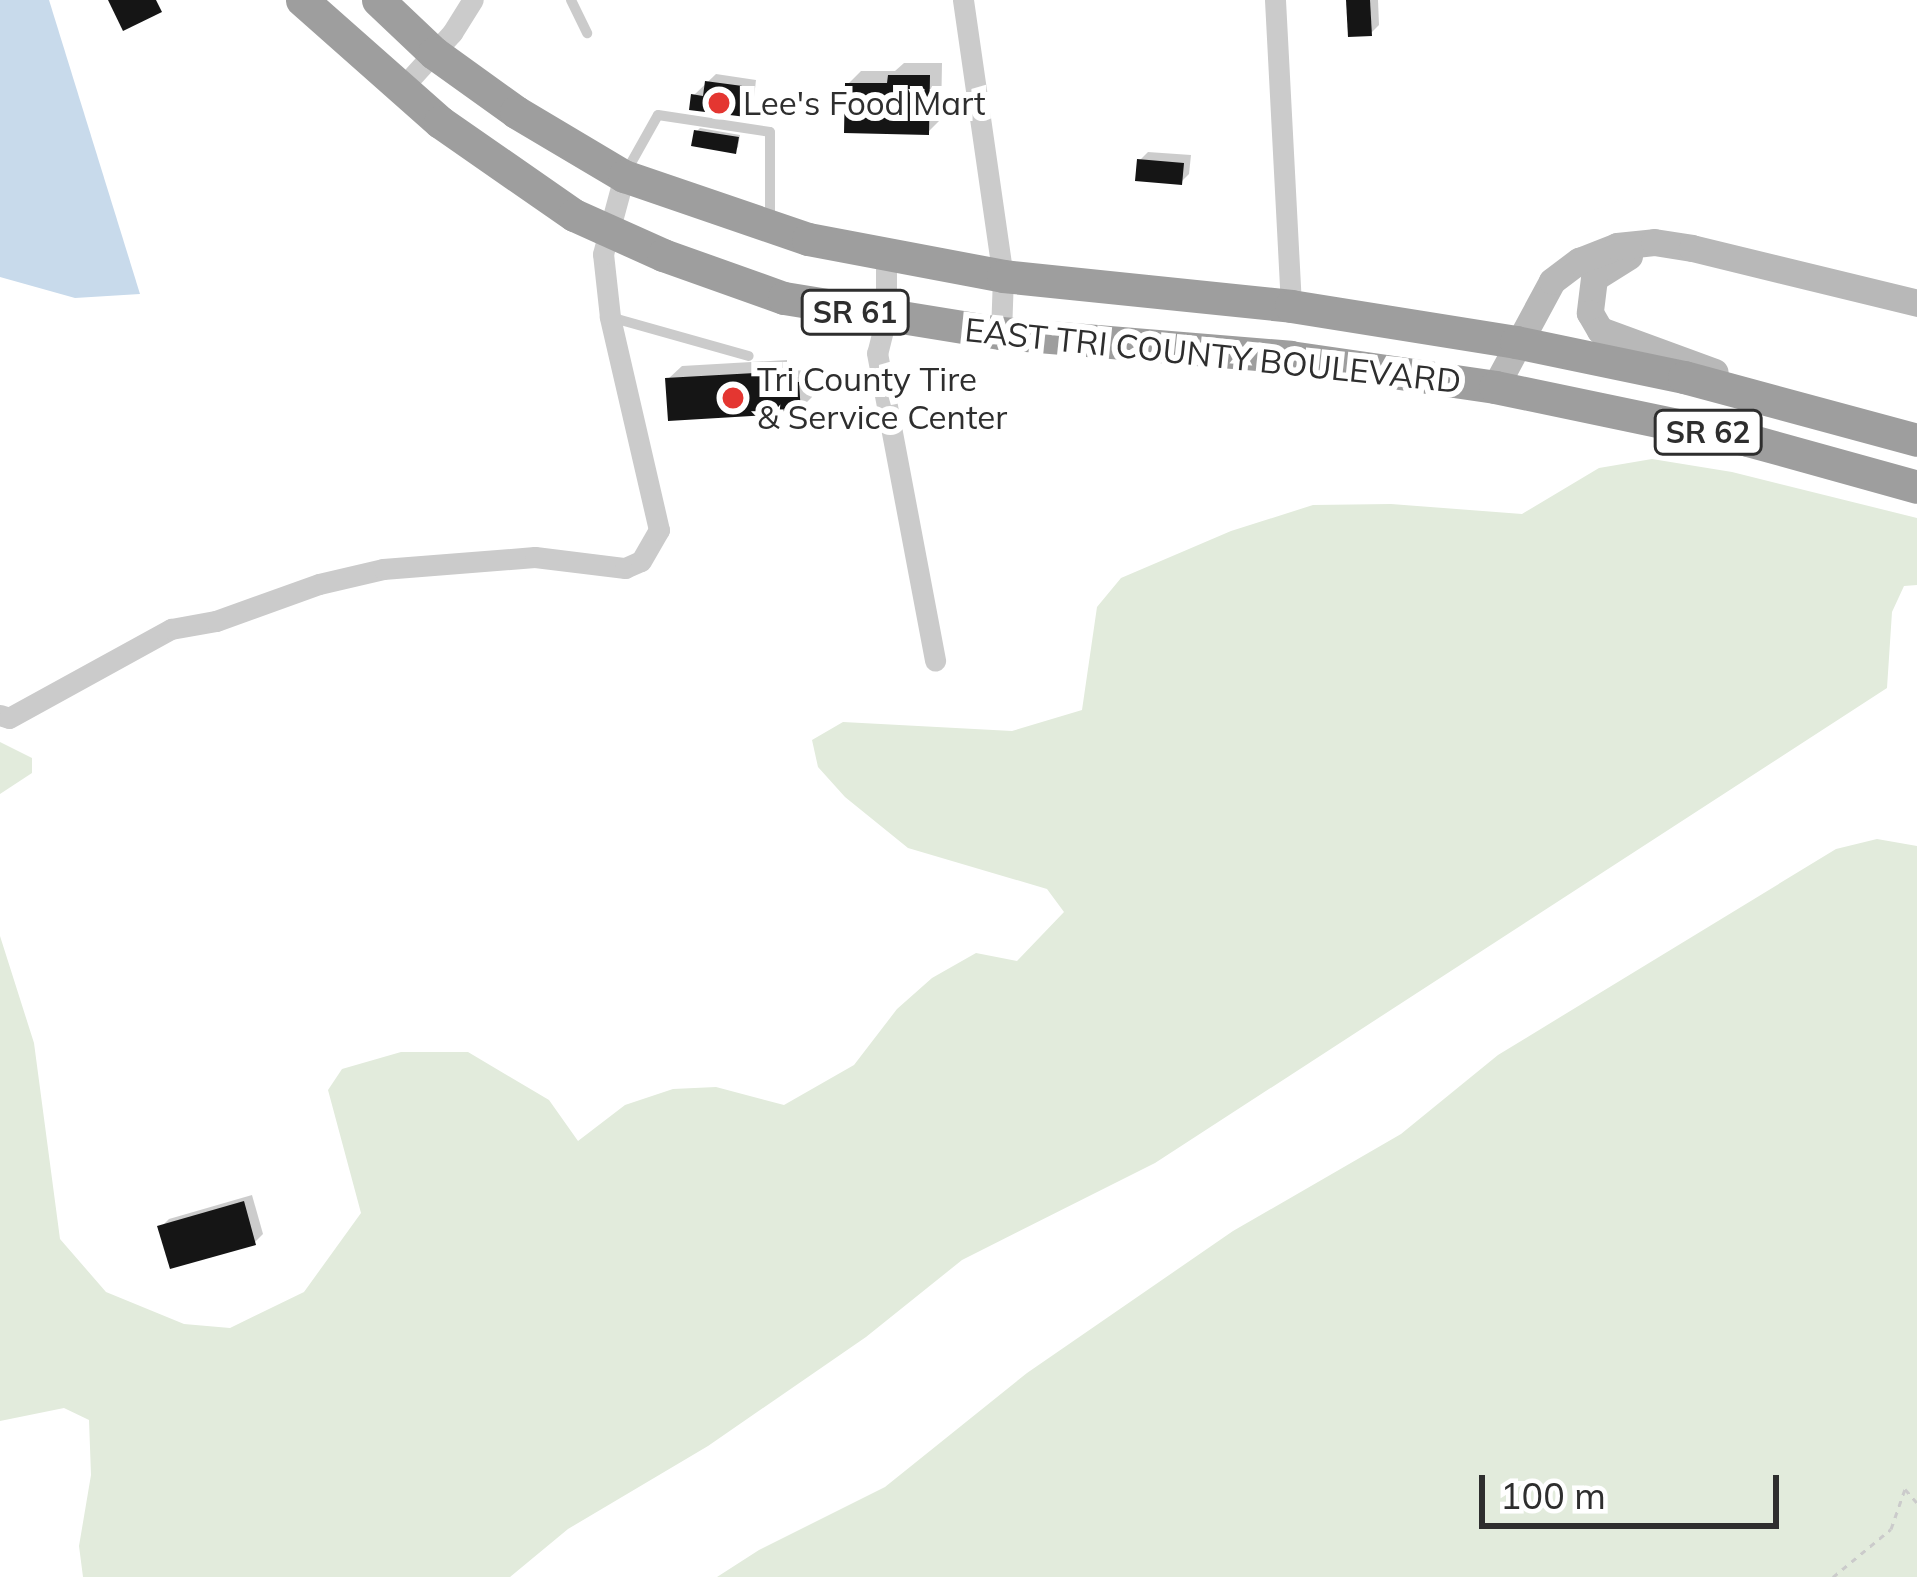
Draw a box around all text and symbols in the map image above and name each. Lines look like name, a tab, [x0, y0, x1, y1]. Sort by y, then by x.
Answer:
place label: Lee's Food Mart	[743, 83, 986, 123]
marker: Lee's Food Mart	[706, 90, 732, 116]
road number: SR 61	[798, 288, 912, 336]
street label: EAST TRI COUNTY BOULEVARD	[963, 309, 1463, 401]
place label: Tri County Tire & Service Center	[757, 359, 1007, 437]
marker: Tri County Tire & Service Center	[720, 385, 746, 411]
road number: SR 62	[1651, 408, 1765, 456]
scale bar	[1485, 1451, 1785, 1525]
text: 100 m	[1500, 1473, 1606, 1518]

